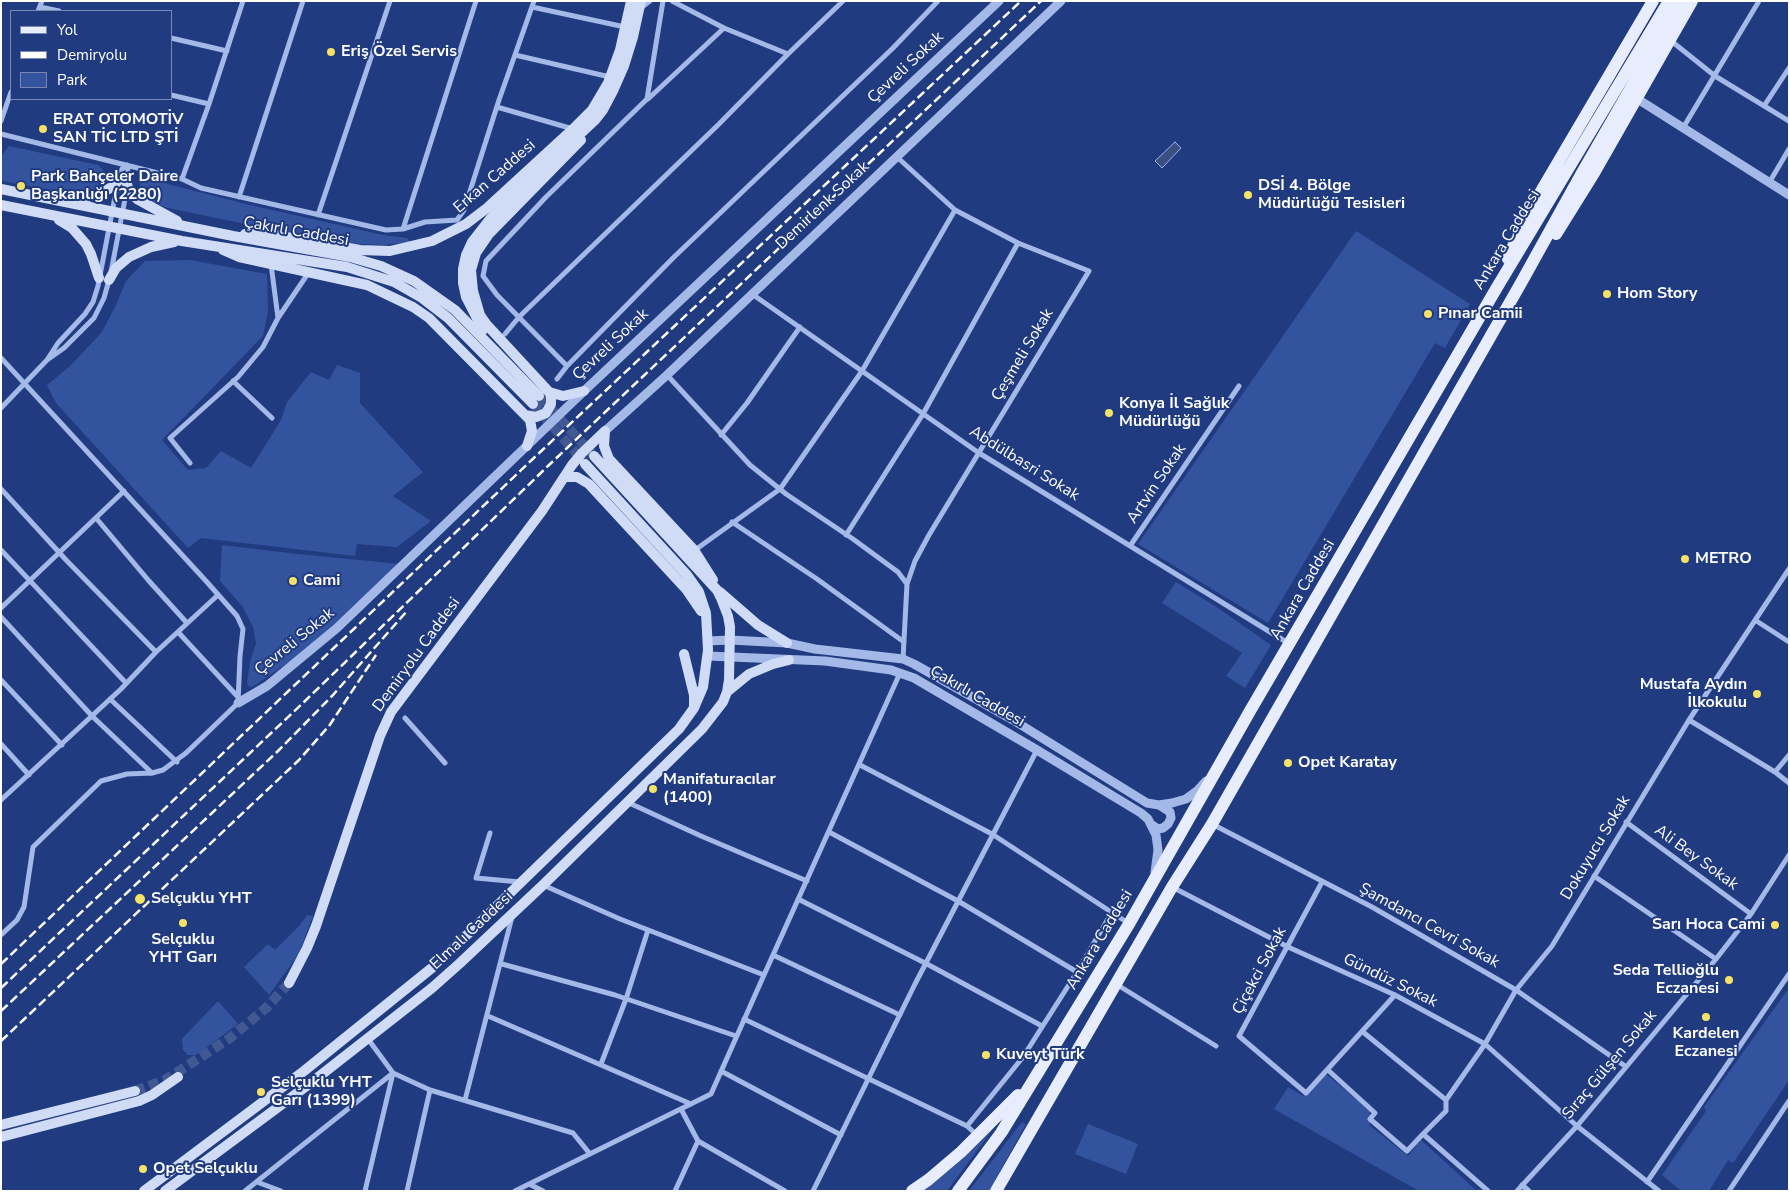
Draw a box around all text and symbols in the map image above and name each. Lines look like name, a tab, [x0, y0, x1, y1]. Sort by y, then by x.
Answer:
legend	[10, 10, 172, 100]
text: Yol	[57, 20, 78, 40]
street label: Çevreli Sokak	[864, 28, 948, 108]
place label: Eriş Özel Servis	[341, 42, 457, 62]
text: Demiryolu	[57, 45, 127, 65]
marker: Eriş Özel Servis	[325, 46, 337, 58]
text: Park	[57, 70, 87, 90]
place label: ERAT OTOMOTİV SAN TİC LTD ŞTİ	[53, 110, 184, 148]
marker: ERAT OTOMOTİV SAN TİC LTD ŞTİ	[37, 123, 49, 135]
street label: Erkan Caddesi	[450, 136, 540, 218]
street label: Demirlenk Sokak	[772, 158, 874, 254]
place label: Park Bahçeler Dai̇re Başkanlığı (2280)	[31, 167, 178, 205]
place label: DSİ 4. Bölge Müdürlüğü Tesisleri	[1258, 176, 1405, 214]
marker: Park Bahçeler Dai̇re Başkanlığı (2280)	[15, 180, 27, 192]
street label: Ankara Caddesi	[1470, 187, 1544, 293]
marker: DSİ 4. Bölge Müdürlüğü Tesisleri	[1242, 189, 1254, 201]
street label: Çakırlı Caddesi	[242, 213, 350, 251]
place label: Hom Story	[1617, 284, 1697, 304]
marker: Hom Story	[1601, 288, 1613, 300]
place label: Pınar Camii	[1438, 304, 1523, 324]
street label: Çevreli Sokak	[569, 305, 653, 385]
street label: Çeşmeli Sokak	[988, 305, 1058, 405]
marker: Pınar Camii	[1422, 308, 1434, 320]
place label: Konya İl Sağlık Müdürlüğü	[1119, 394, 1229, 432]
marker: Konya İl Sağlık Müdürlüğü	[1103, 407, 1115, 419]
street label: Abdülbasri Sokak	[965, 422, 1083, 506]
street label: Artvin Sokak	[1123, 441, 1191, 527]
street label: Ankara Caddesi	[1266, 536, 1340, 644]
place label: METRO	[1695, 549, 1752, 569]
marker: METRO	[1679, 553, 1691, 565]
place label: Cami	[303, 571, 340, 591]
marker: Cami	[287, 575, 299, 587]
street label: Demiryolu Caddesi	[369, 594, 465, 716]
street label: Çevreli Sokak	[251, 604, 339, 680]
street label: Çakırlı Caddesi	[926, 662, 1028, 732]
place label: Mustafa Aydın İlkokulu	[1640, 675, 1747, 713]
marker: Mustafa Aydın İlkokulu	[1751, 688, 1763, 700]
place label: Opet Karatay	[1298, 753, 1397, 773]
marker: Opet Karatay	[1282, 757, 1294, 769]
place label: Manifaturacılar (1400)	[663, 770, 776, 808]
marker: Manifaturacılar (1400)	[647, 783, 659, 795]
street label: Dokuyucu Sokak	[1557, 792, 1635, 904]
street label: Ali Bey Sokak	[1650, 821, 1742, 895]
street label: Şamdancı Cevri Sokak	[1355, 879, 1503, 973]
street label: Ankara Caddesi	[1063, 887, 1137, 993]
street label: Elmalı Caddesi	[427, 888, 517, 974]
place label: Selçuklu YHT	[151, 889, 252, 909]
marker: Selçuklu YHT	[133, 892, 147, 906]
place label: Sarı Hoca Cami	[1652, 915, 1765, 935]
marker: Selçuklu YHT Garı	[177, 917, 189, 929]
marker: Sarı Hoca Cami	[1769, 919, 1781, 931]
street label: Çiçekci Sokak	[1229, 924, 1291, 1018]
place label: Selçuklu YHT Garı	[149, 930, 217, 968]
street label: Gündüz Sokak	[1340, 950, 1440, 1012]
place label: Seda Tellioğlu Eczanesi	[1613, 961, 1719, 999]
marker: Seda Tellioğlu Eczanesi	[1723, 974, 1735, 986]
street label: Sıraç Gülşen Sokak	[1559, 1006, 1661, 1124]
marker: Kardelen Eczanesi	[1700, 1011, 1712, 1023]
place label: Kardelen Eczanesi	[1673, 1024, 1739, 1062]
place label: Kuveyt Türk	[996, 1045, 1085, 1065]
marker: Kuveyt Türk	[980, 1049, 992, 1061]
place label: Selçuklu YHT Garı (1399)	[271, 1073, 372, 1111]
marker: Selçuklu YHT Garı (1399)	[255, 1086, 267, 1098]
place label: Opet Selçuklu	[153, 1159, 258, 1179]
marker: Opet Selçuklu	[137, 1163, 149, 1175]

